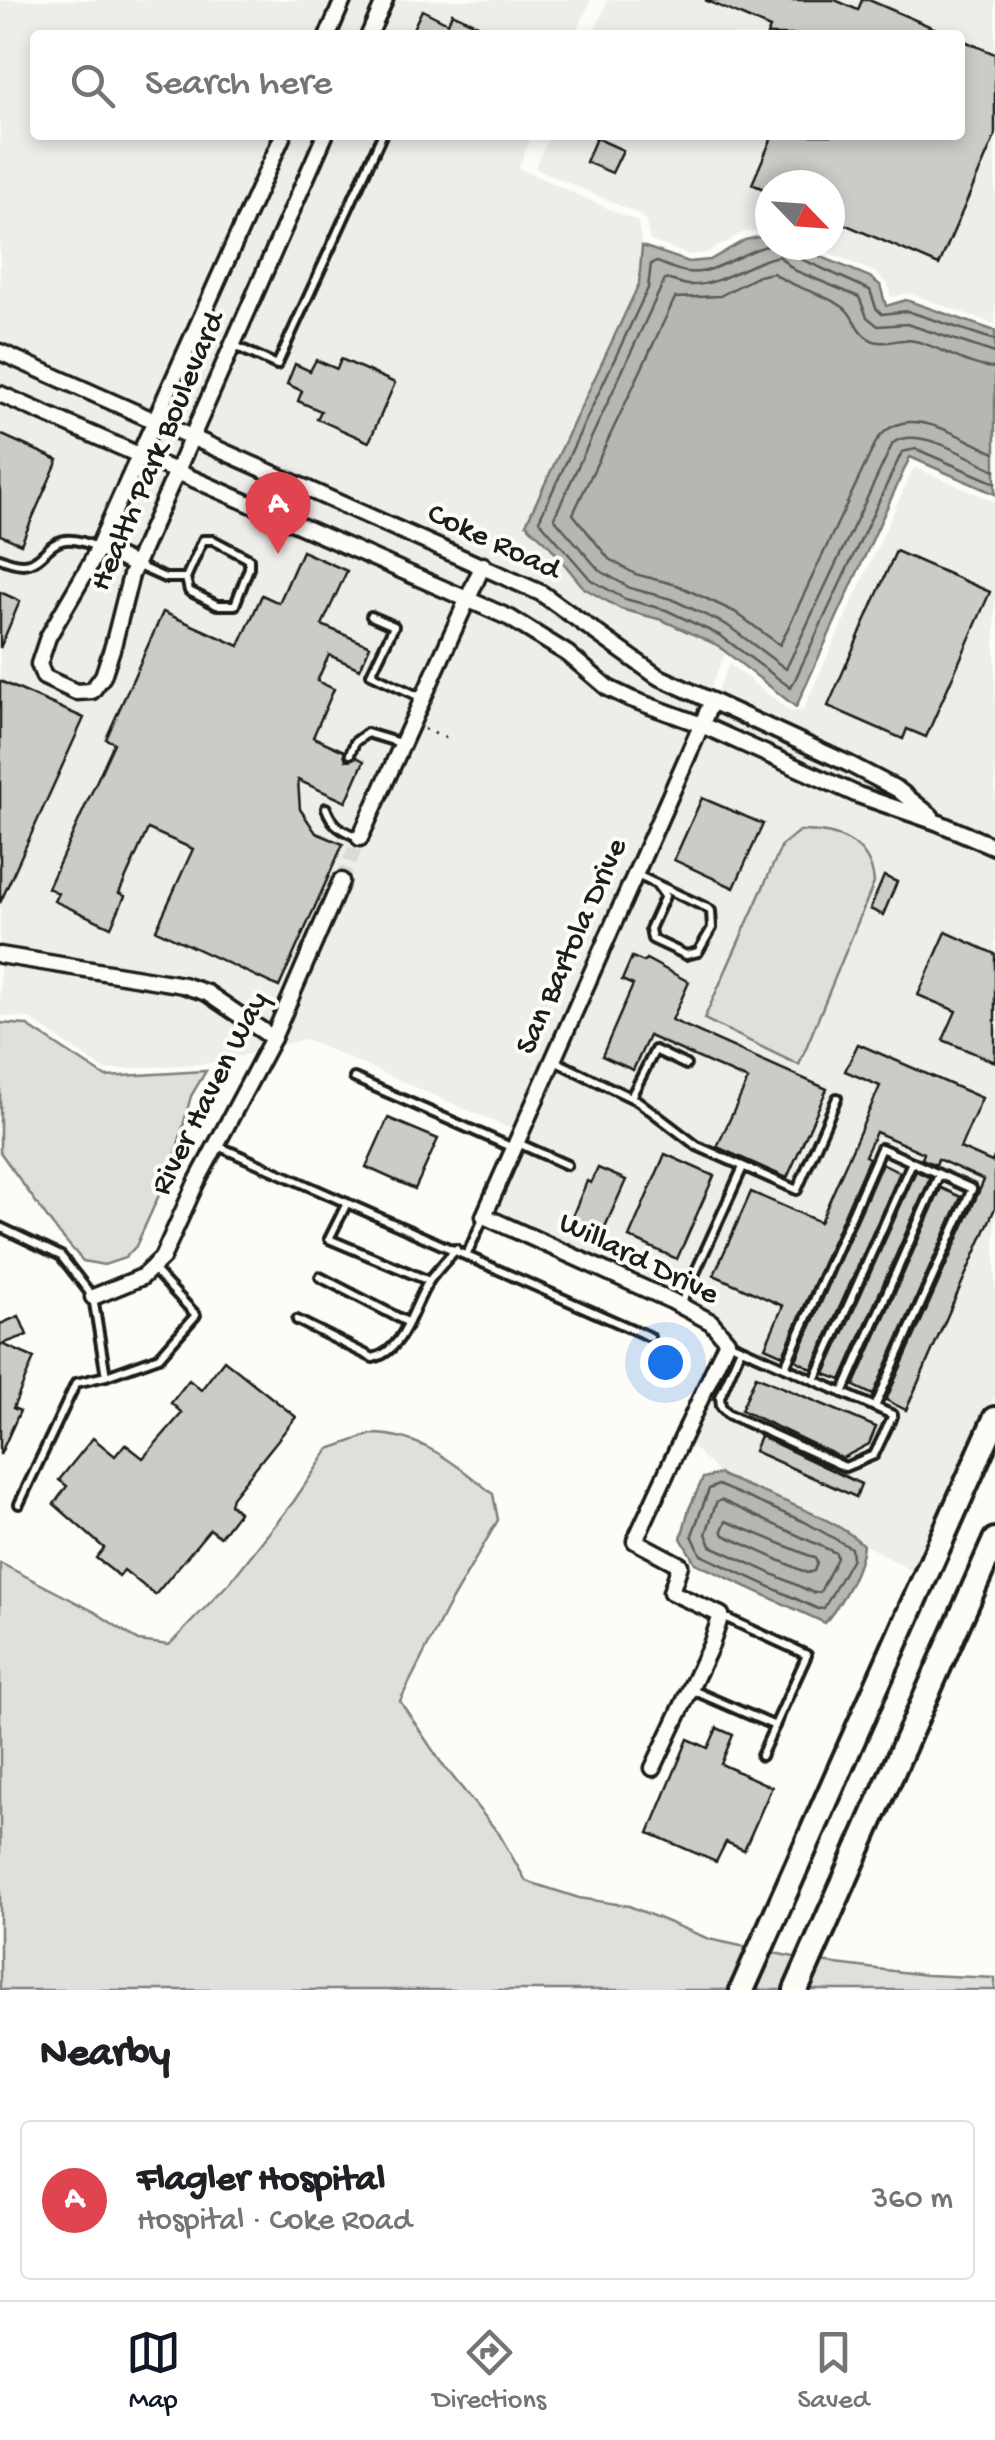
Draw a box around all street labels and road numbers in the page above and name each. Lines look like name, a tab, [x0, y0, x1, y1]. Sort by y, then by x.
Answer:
street label: Health Park Boulevard	[83, 305, 236, 597]
street label: Coke Road	[421, 496, 568, 591]
street label: San Bartola Drive	[508, 833, 638, 1061]
street label: River Haven Way	[143, 986, 279, 1202]
street label: Willard Drive	[552, 1205, 725, 1315]

